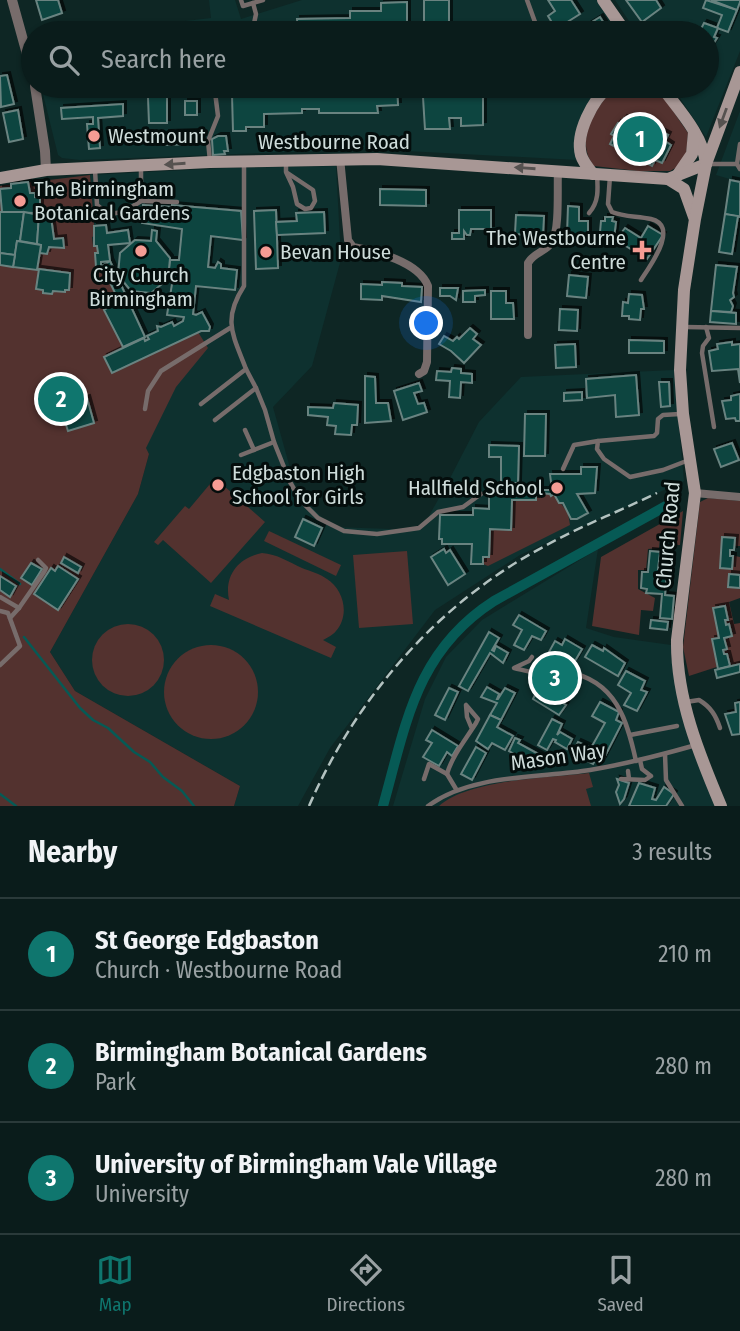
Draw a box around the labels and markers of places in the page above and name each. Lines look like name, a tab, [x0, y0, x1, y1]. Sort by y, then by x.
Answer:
pin: 1	[617, 113, 663, 165]
place label: Westmount	[108, 123, 206, 149]
marker: Westmount	[86, 128, 102, 144]
place label: The Birmingham Botanical Gardens	[34, 176, 190, 226]
marker: The Birmingham Botanical Gardens	[12, 193, 28, 209]
place label: The Westbourne Centre	[486, 225, 626, 275]
place label: Bevan House	[280, 239, 391, 265]
marker: The Westbourne Centre	[632, 240, 652, 260]
marker: City Church Birmingham	[133, 243, 149, 259]
marker: Bevan House	[258, 244, 274, 260]
place label: City Church Birmingham	[89, 262, 193, 312]
pin: 2	[38, 373, 84, 425]
place label: Edgbaston High School for Girls	[232, 460, 365, 510]
place label: Hallfield School	[408, 475, 543, 501]
marker: Edgbaston High School for Girls	[210, 477, 226, 493]
marker: Hallfield School	[549, 480, 565, 496]
pin: 3	[532, 652, 578, 704]

